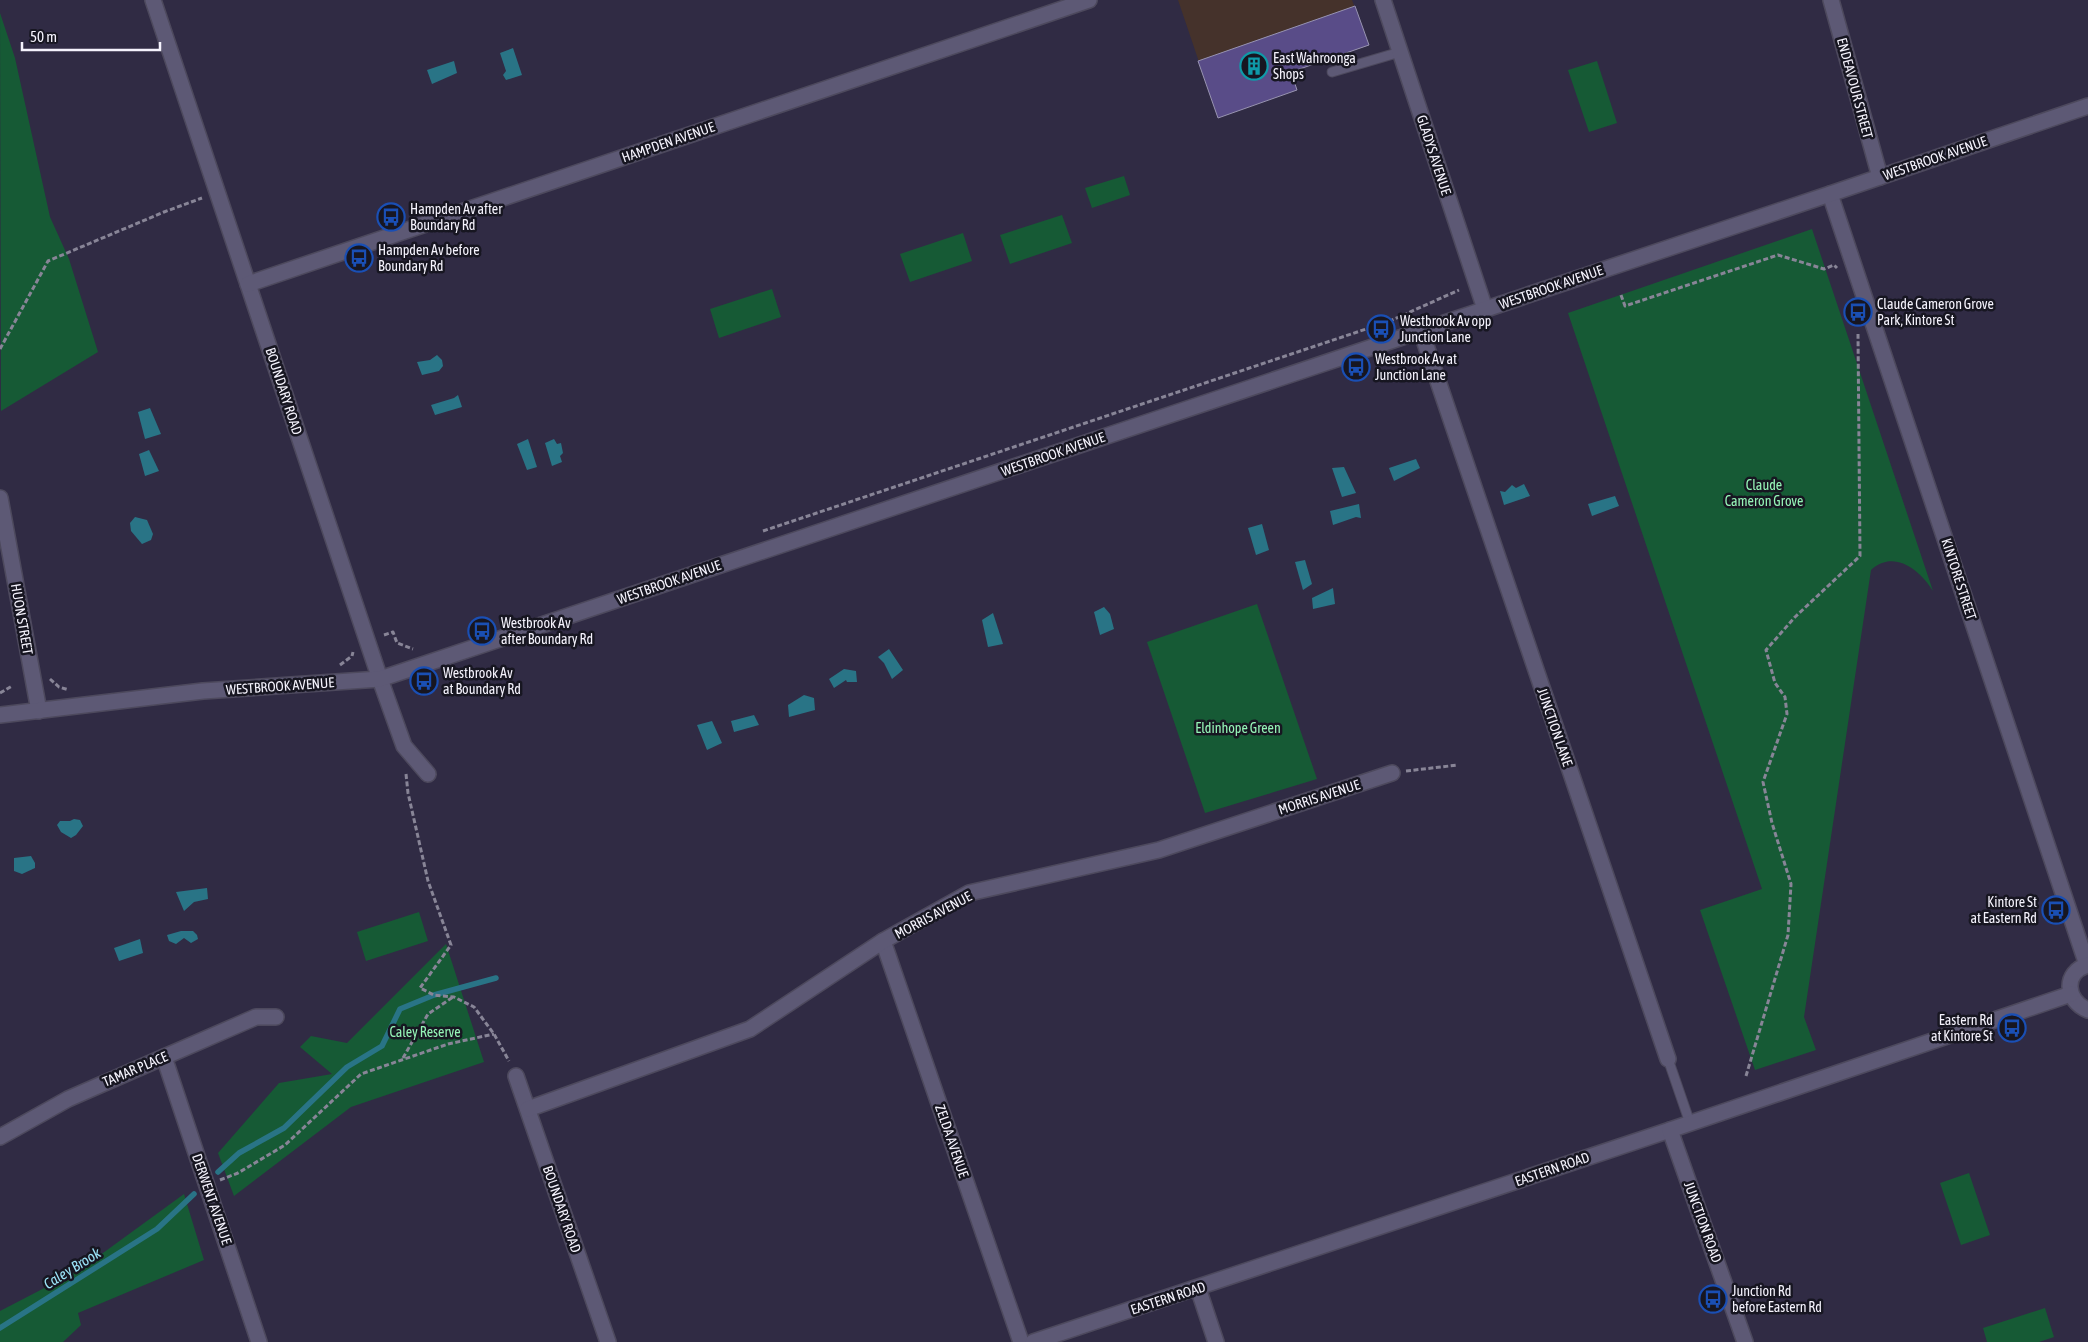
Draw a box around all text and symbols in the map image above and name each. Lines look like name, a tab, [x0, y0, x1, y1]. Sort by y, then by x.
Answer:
scale bar	[22, 20, 160, 52]
text: 50 m	[30, 28, 57, 45]
street label: ENDEAVOUR STREET	[1834, 36, 1876, 140]
place label: East Wahroonga Shops	[1273, 50, 1356, 82]
building icon: East Wahroonga Shops	[1239, 51, 1269, 81]
street label: GLADYS AVENUE	[1414, 113, 1454, 197]
street label: HAMPDEN AVENUE	[619, 119, 717, 165]
street label: WESTBROOK AVENUE	[1881, 133, 1989, 183]
place label: Hampden Av after Boundary Rd	[410, 201, 503, 233]
bus stop icon: Hampden Av after Boundary Rd	[376, 202, 406, 232]
place label: Hampden Av before Boundary Rd	[378, 242, 480, 274]
bus stop icon: Hampden Av before Boundary Rd	[344, 243, 374, 273]
street label: WESTBROOK AVENUE	[1497, 262, 1605, 312]
place label: Claude Cameron Grove Park, Kintore St	[1877, 296, 1994, 328]
bus stop icon: Claude Cameron Grove Park, Kintore St	[1843, 297, 1873, 327]
place label: Westbrook Av opp Junction Lane	[1400, 313, 1492, 345]
bus stop icon: Westbrook Av opp Junction Lane	[1366, 314, 1396, 344]
street label: BOUNDARY ROAD	[262, 345, 306, 437]
place label: Westbrook Av at Junction Lane	[1375, 351, 1457, 383]
bus stop icon: Westbrook Av at Junction Lane	[1341, 352, 1371, 382]
street label: WESTBROOK AVENUE	[999, 429, 1107, 479]
park label: Claude Cameron Grove	[1725, 477, 1803, 509]
street label: KINTORE STREET	[1938, 536, 1980, 622]
street label: WESTBROOK AVENUE	[615, 557, 723, 607]
street label: HUON STREET	[8, 582, 36, 656]
place label: Westbrook Av after Boundary Rd	[501, 615, 593, 647]
bus stop icon: Westbrook Av after Boundary Rd	[467, 616, 497, 646]
place label: Westbrook Av at Boundary Rd	[443, 665, 521, 697]
bus stop icon: Westbrook Av at Boundary Rd	[409, 666, 439, 696]
street label: WESTBROOK AVENUE	[225, 674, 335, 698]
street label: JUNCTION LANE	[1534, 686, 1576, 768]
park label: Eldinhope Green	[1195, 720, 1281, 736]
street label: MORRIS AVENUE	[1276, 776, 1362, 818]
street label: MORRIS AVENUE	[892, 888, 974, 942]
place label: Kintore St at Eastern Rd	[1970, 894, 2037, 926]
bus stop icon: Kintore St at Eastern Rd	[2041, 895, 2071, 925]
place label: Eastern Rd at Kintore St	[1931, 1012, 1993, 1044]
bus stop icon: Eastern Rd at Kintore St	[1997, 1013, 2027, 1043]
park label: Caley Reserve	[389, 1024, 461, 1040]
street label: TAMAR PLACE	[100, 1048, 170, 1090]
street label: ZELDA AVENUE	[932, 1102, 972, 1180]
street label: EASTERN ROAD	[1513, 1149, 1591, 1189]
street label: DERWENT AVENUE	[189, 1151, 235, 1247]
street label: BOUNDARY ROAD	[540, 1163, 584, 1255]
street label: JUNCTION ROAD	[1681, 1179, 1725, 1265]
water label: Caley Brook	[40, 1244, 104, 1292]
street label: EASTERN ROAD	[1129, 1278, 1208, 1318]
place label: Junction Rd before Eastern Rd	[1732, 1283, 1822, 1315]
bus stop icon: Junction Rd before Eastern Rd	[1698, 1284, 1728, 1314]

